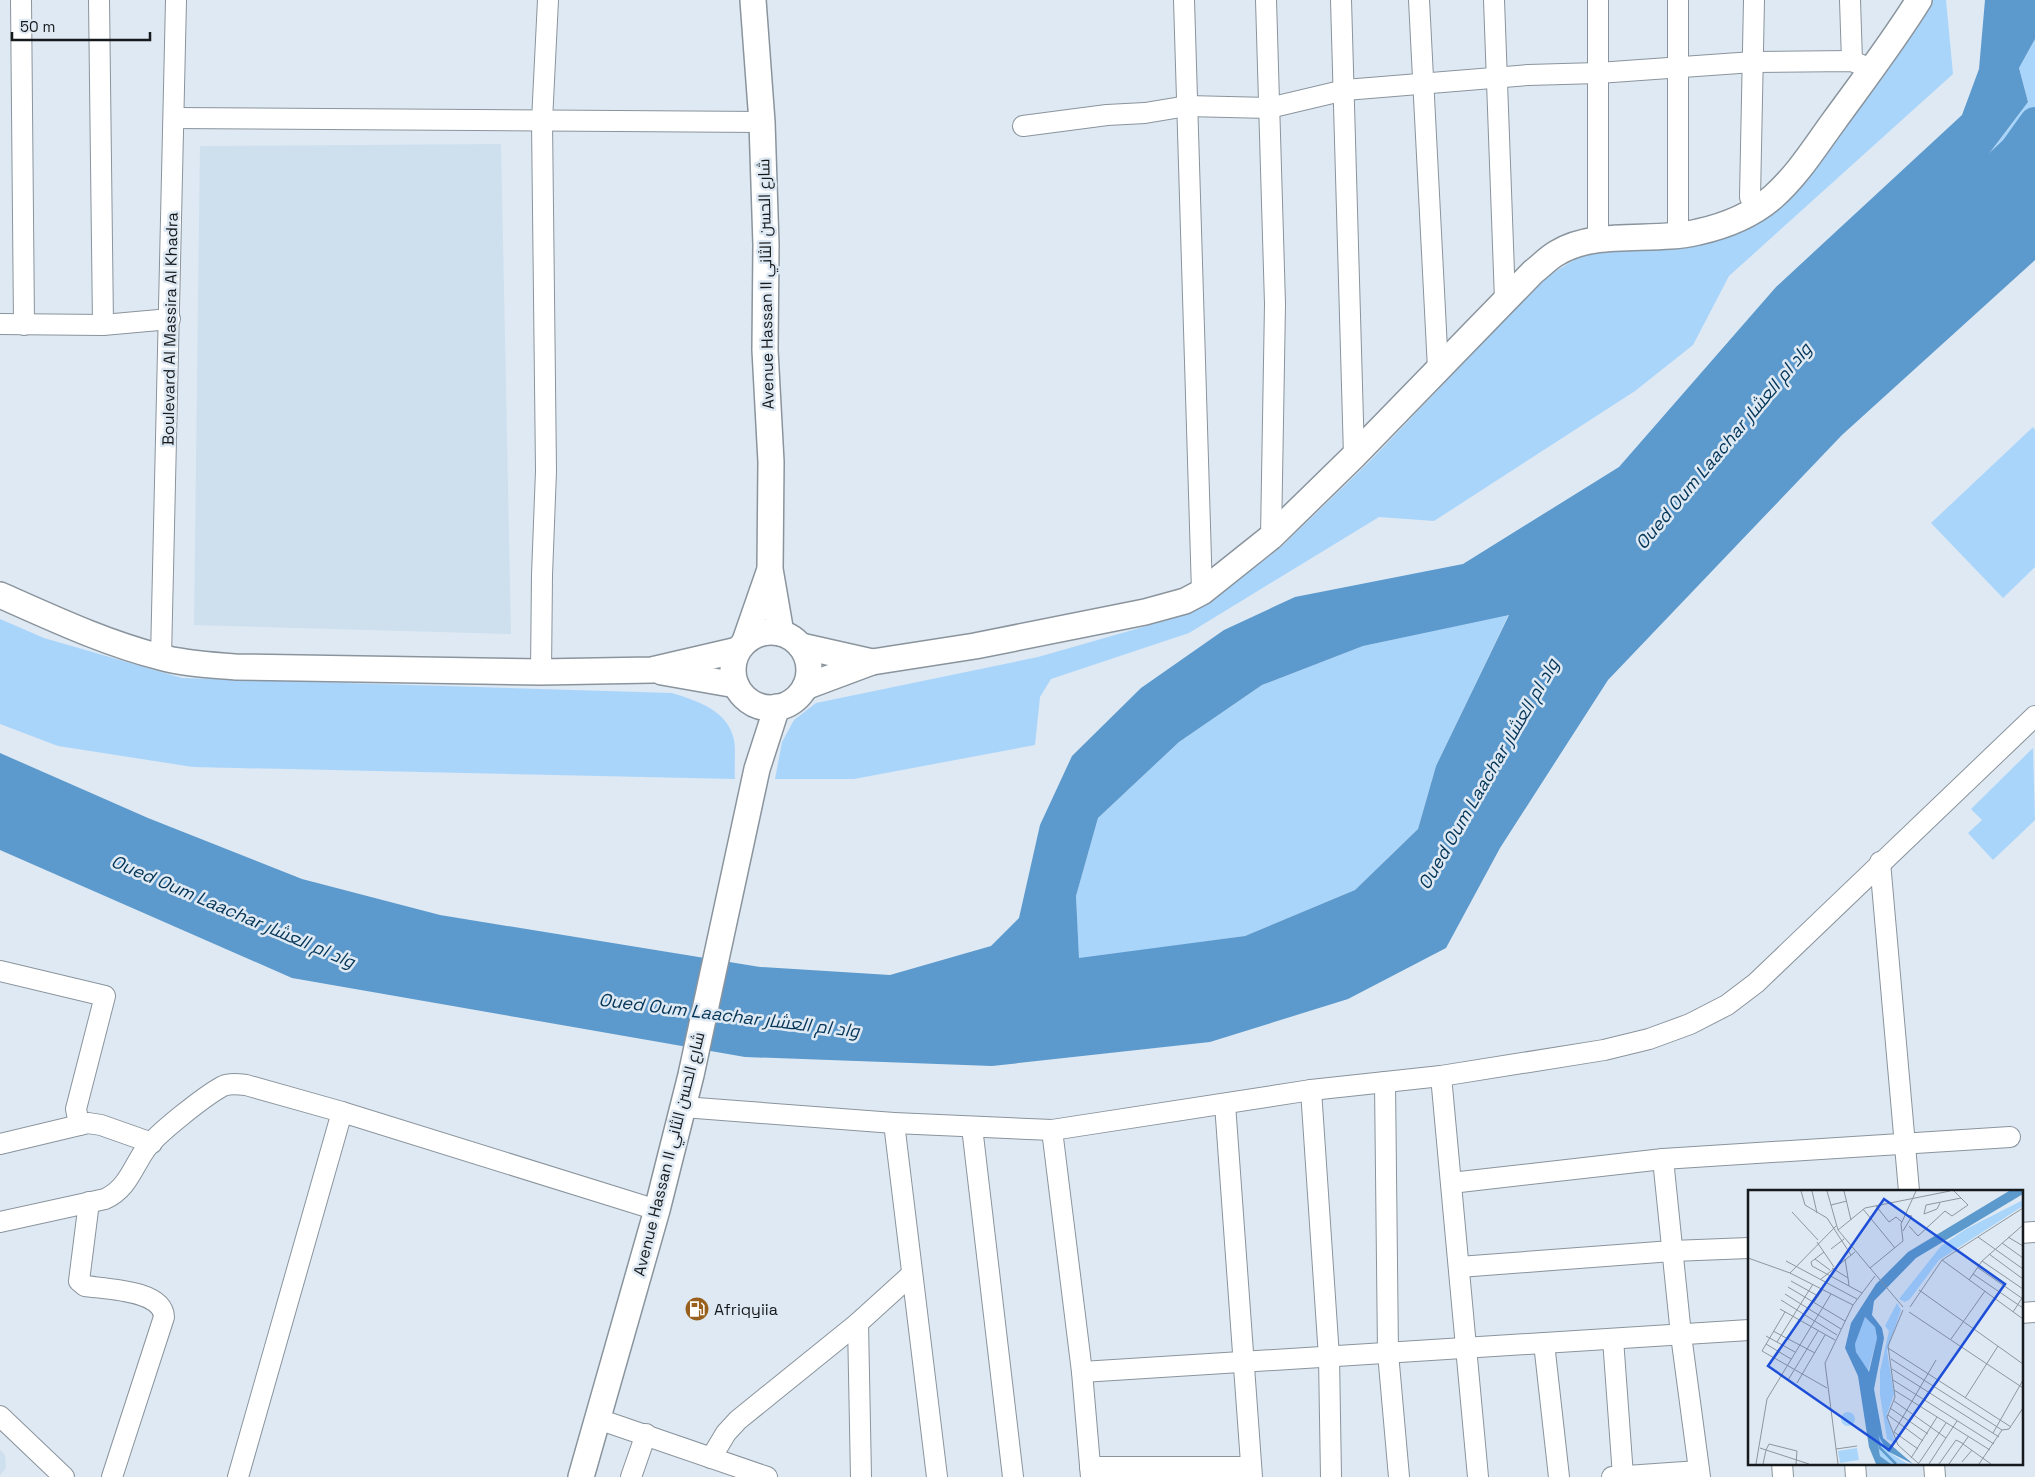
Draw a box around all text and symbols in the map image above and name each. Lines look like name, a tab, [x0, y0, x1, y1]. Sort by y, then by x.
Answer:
scale bar	[12, 10, 150, 42]
text: 50 m	[20, 17, 55, 36]
street label: Avenue Hassan II شارع الحسن الثاني	[753, 158, 782, 410]
street label: Boulevard Al Massira Al Khadra	[157, 212, 183, 446]
water label: Oued Oum Laachar واد ام العشار	[1630, 337, 1818, 555]
water label: Oued Oum Laachar واد ام العشار	[1412, 654, 1565, 894]
water label: Oued Oum Laachar واد ام العشار	[107, 849, 359, 974]
water label: Oued Oum Laachar واد ام العشار	[597, 988, 862, 1044]
street label: Avenue Hassan II شارع الحسن الثاني	[628, 1030, 712, 1279]
inset map	[1748, 1190, 2022, 1464]
fuel station icon: Afriqyiia	[684, 1296, 710, 1322]
place label: Afriqyiia	[714, 1299, 778, 1320]

